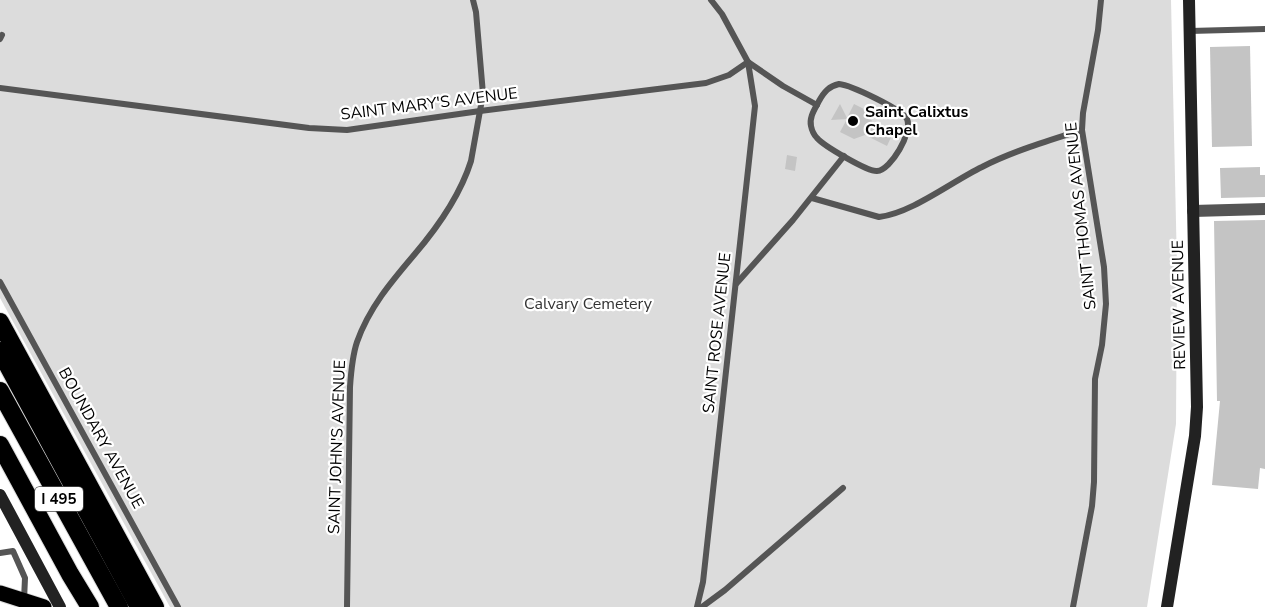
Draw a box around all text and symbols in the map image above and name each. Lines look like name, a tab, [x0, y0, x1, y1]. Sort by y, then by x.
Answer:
street label: SAINT MARY'S AVENUE	[339, 82, 519, 126]
place label: Saint Calixtus Chapel	[865, 101, 968, 141]
marker: Saint Calixtus Chapel	[846, 114, 860, 128]
street label: SAINT THOMAS AVENUE	[1060, 121, 1102, 311]
street label: REVIEW AVENUE	[1167, 240, 1191, 370]
street label: SAINT ROSE AVENUE	[698, 252, 736, 414]
park label: Calvary Cemetery	[524, 293, 653, 315]
street label: SAINT JOHN'S AVENUE	[323, 360, 351, 534]
street label: BOUNDARY AVENUE	[53, 364, 149, 512]
road number: I 495	[35, 487, 83, 511]

